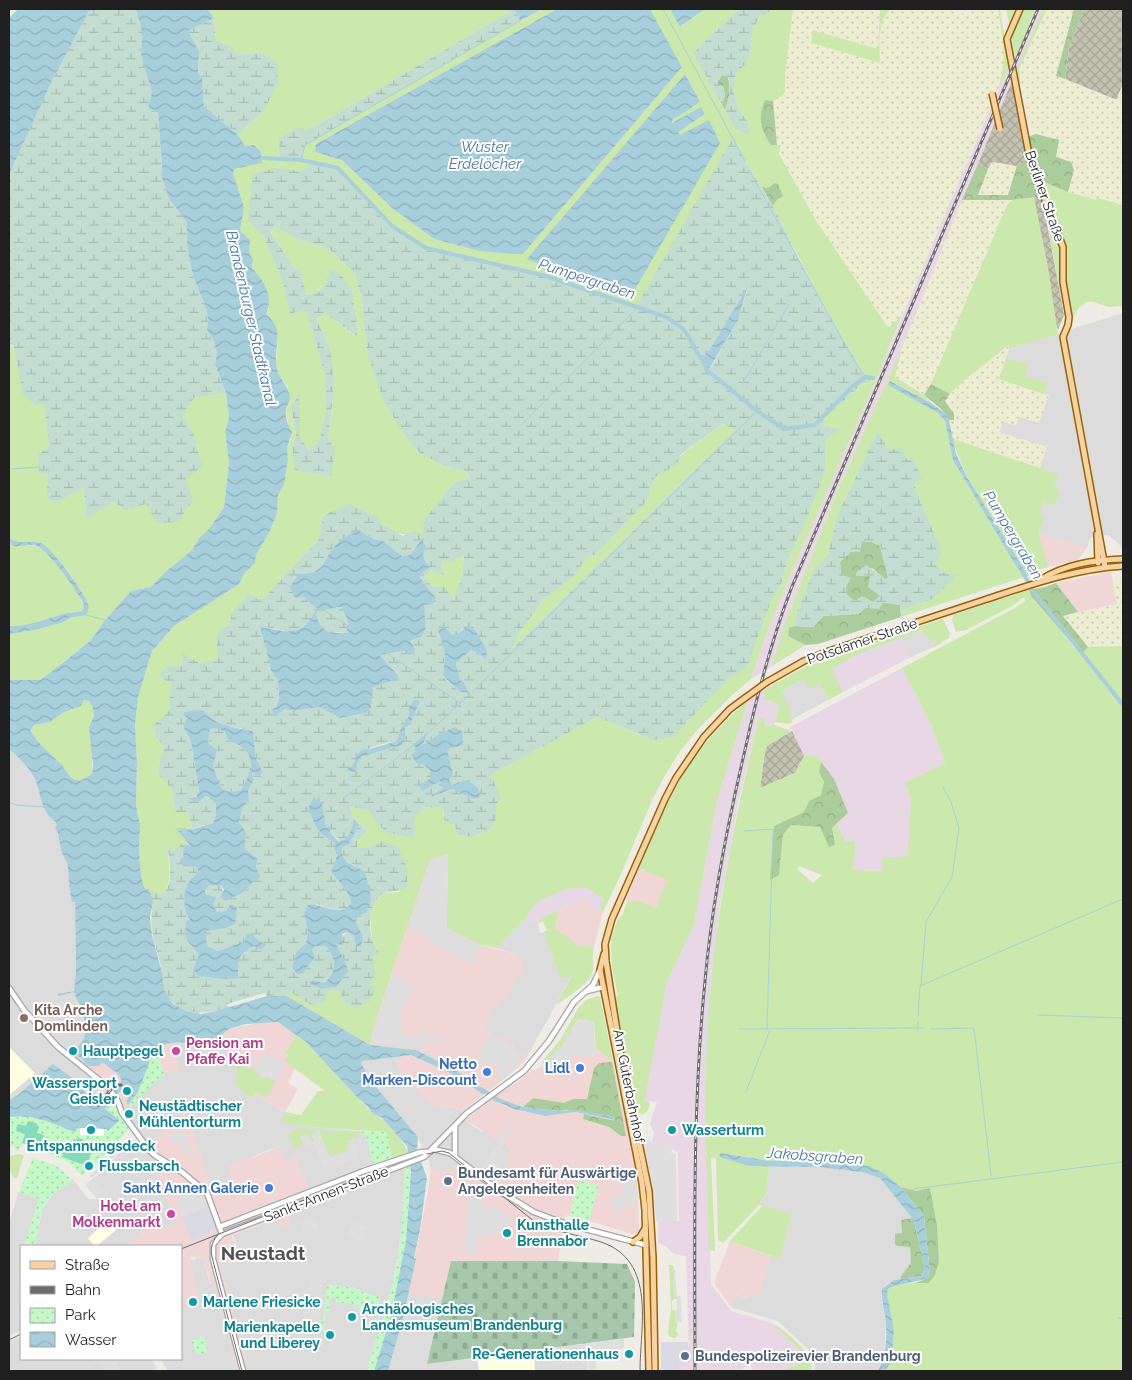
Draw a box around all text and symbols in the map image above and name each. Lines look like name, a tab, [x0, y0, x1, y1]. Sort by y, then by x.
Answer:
water label: Wuster Erdelöcher	[449, 138, 522, 173]
street label: Berliner Straße	[1022, 148, 1068, 244]
water label: Brandenburger Stadtkanal	[222, 229, 280, 408]
water label: Pumpergraben	[536, 255, 638, 303]
water label: Pumpergraben	[979, 487, 1047, 583]
street label: Potsdamer Straße	[805, 615, 919, 667]
place label: Kita Arche Domlinden	[34, 1002, 108, 1034]
marker: Kita Arche Domlinden	[18, 1012, 30, 1024]
street label: Am Güterbahnhof	[610, 1028, 648, 1146]
place label: Pension am Pfaffe Kai	[186, 1035, 263, 1067]
place label: Hauptpegel	[83, 1043, 164, 1059]
marker: Hauptpegel	[67, 1045, 79, 1057]
marker: Pension am Pfaffe Kai	[170, 1045, 182, 1057]
place label: Netto Marken-Discount	[362, 1056, 478, 1088]
place label: Lidl	[545, 1060, 571, 1076]
marker: Lidl	[574, 1062, 586, 1074]
marker: Netto Marken-Discount	[481, 1066, 493, 1078]
place label: Wassersport Geisler	[32, 1075, 118, 1107]
marker: Wassersport Geisler	[121, 1085, 133, 1097]
place label: Neustädtischer Mühlentorturm	[139, 1098, 242, 1130]
marker: Neustädtischer Mühlentorturm	[123, 1108, 135, 1120]
place label: Wasserturm	[682, 1122, 764, 1138]
marker: Entspannungsdeck	[85, 1124, 97, 1136]
marker: Wasserturm	[666, 1124, 678, 1136]
place label: Entspannungsdeck	[27, 1138, 156, 1154]
water label: Jakobsgraben	[765, 1144, 864, 1168]
place label: Flussbarsch	[99, 1158, 180, 1174]
marker: Flussbarsch	[83, 1160, 95, 1172]
street label: Sankt-Annen-Straße	[262, 1163, 390, 1225]
place label: Bundesamt für Auswärtige Angelegenheiten	[458, 1165, 637, 1197]
marker: Bundesamt für Auswärtige Angelegenheiten	[442, 1175, 454, 1187]
place label: Sankt Annen Galerie	[123, 1180, 260, 1196]
marker: Sankt Annen Galerie	[263, 1182, 275, 1194]
place label: Hotel am Molkenmarkt	[72, 1198, 162, 1230]
marker: Hotel am Molkenmarkt	[165, 1208, 177, 1220]
place label: Kunsthalle Brennabor	[517, 1217, 590, 1249]
marker: Kunsthalle Brennabor	[501, 1227, 513, 1239]
district label: Neustadt	[221, 1242, 306, 1264]
legend	[20, 1245, 182, 1360]
text: Straße	[65, 1256, 110, 1274]
text: Bahn	[65, 1281, 101, 1299]
place label: Marlene Friesicke	[203, 1294, 321, 1310]
marker: Marlene Friesicke	[187, 1296, 199, 1308]
place label: Archäologisches Landesmuseum Brandenburg	[362, 1301, 562, 1333]
text: Park	[65, 1306, 96, 1324]
marker: Archäologisches Landesmuseum Brandenburg	[346, 1311, 358, 1323]
place label: Marienkapelle und Liberey	[224, 1319, 321, 1351]
marker: Marienkapelle und Liberey	[324, 1329, 336, 1341]
text: Wasser	[65, 1331, 117, 1349]
place label: Re-Generationenhaus	[472, 1346, 619, 1362]
marker: Re-Generationenhaus	[623, 1348, 635, 1360]
place label: Bundespolizeirevier Brandenburg	[695, 1348, 921, 1364]
marker: Bundespolizeirevier Brandenburg	[679, 1350, 691, 1362]

